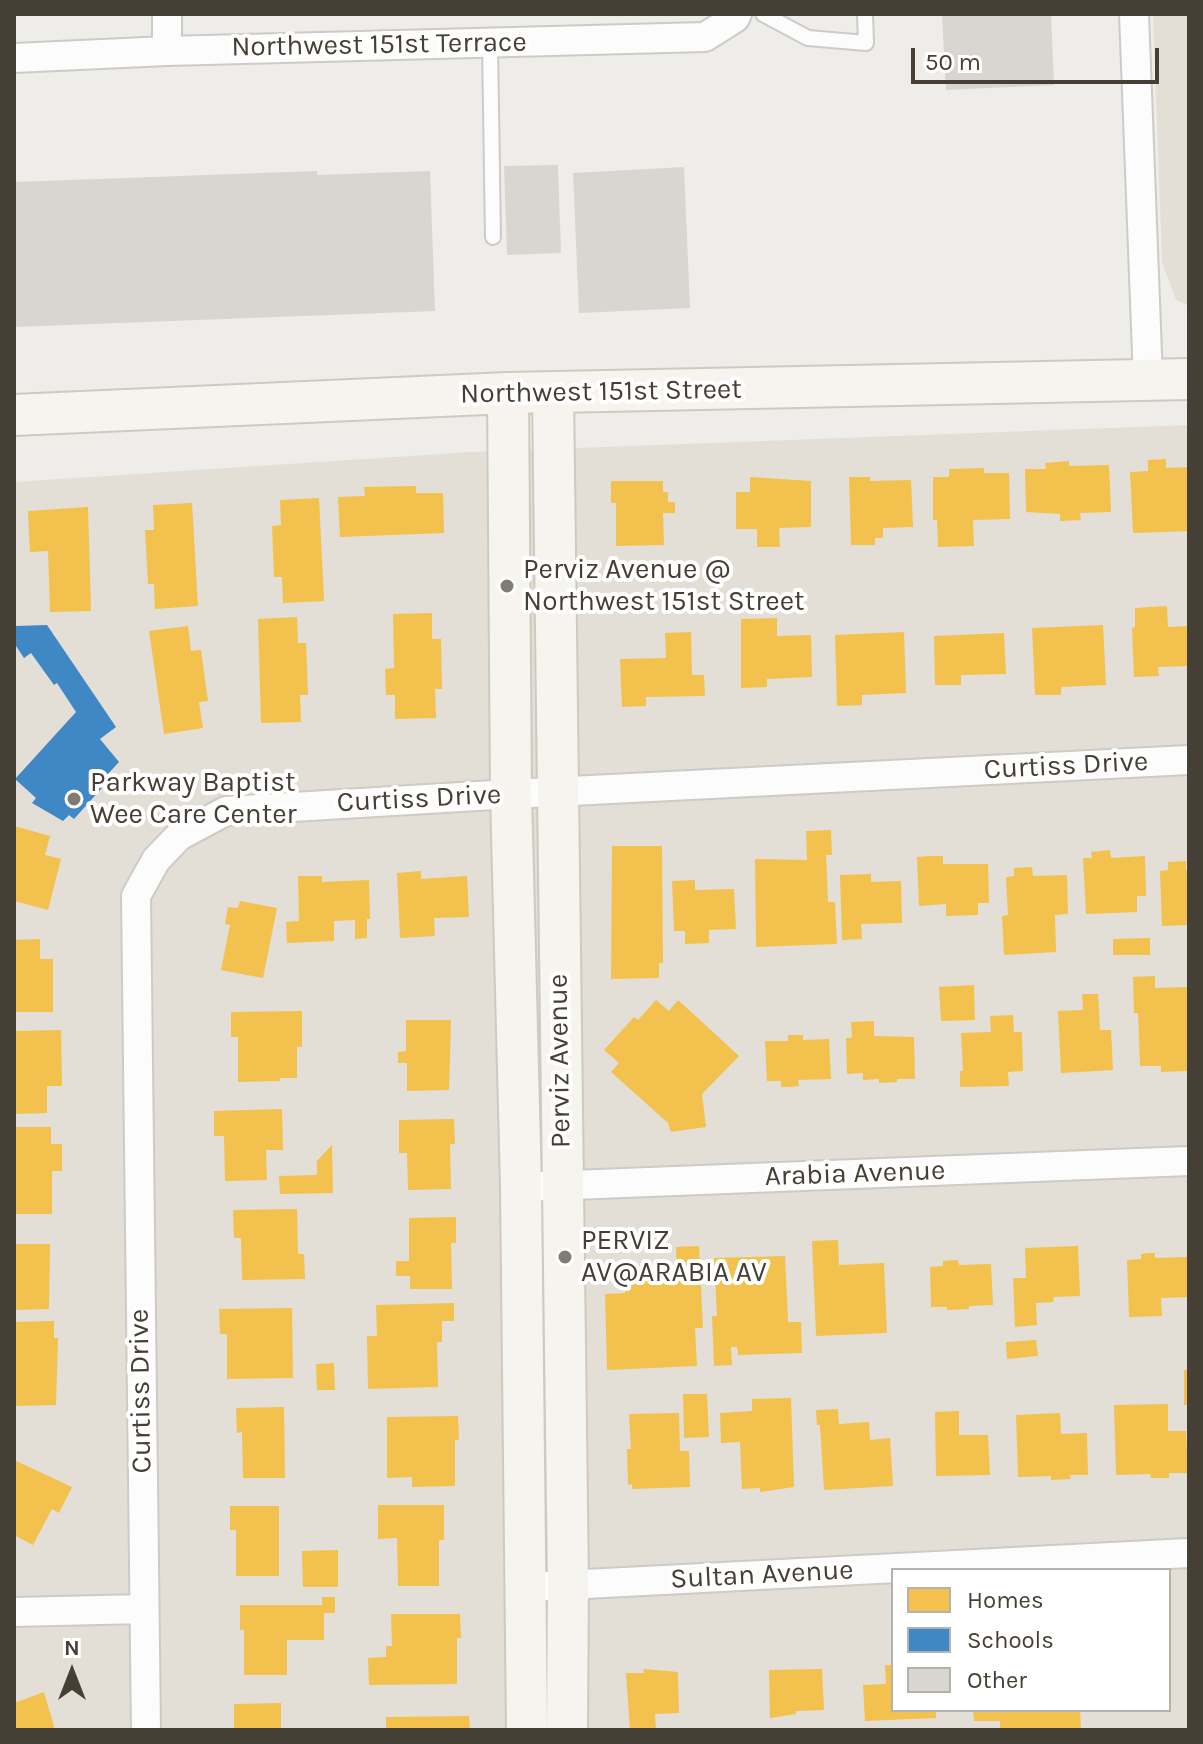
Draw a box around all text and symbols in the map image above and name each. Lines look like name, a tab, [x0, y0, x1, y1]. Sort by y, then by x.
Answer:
street label: Northwest 151st Terrace	[231, 26, 527, 64]
scale bar	[915, 32, 1163, 82]
text: 50 m	[925, 48, 981, 76]
street label: Northwest 151st Street	[460, 373, 742, 411]
place label: Perviz Avenue @ Northwest 151st Street	[523, 553, 805, 619]
marker: Perviz Avenue @ Northwest 151st Street	[498, 577, 516, 595]
street label: Curtiss Drive	[983, 745, 1149, 787]
place label: Parkway Baptist Wee Care Center	[90, 766, 297, 832]
street label: Curtiss Drive	[336, 778, 502, 820]
marker: Parkway Baptist Wee Care Center	[65, 790, 83, 808]
street label: Perviz Avenue	[542, 973, 578, 1149]
street label: Arabia Avenue	[764, 1154, 946, 1194]
place label: PERVIZ AV@ARABIA AV	[581, 1224, 767, 1290]
marker: PERVIZ AV@ARABIA AV	[556, 1248, 574, 1266]
street label: Curtiss Drive	[123, 1308, 159, 1474]
street label: Sultan Avenue	[670, 1553, 854, 1597]
legend	[891, 1568, 1171, 1712]
text: Homes	[967, 1586, 1044, 1614]
text: Schools	[967, 1626, 1054, 1654]
north arrow	[32, 1632, 112, 1712]
text: N	[64, 1635, 80, 1661]
text: Other	[967, 1666, 1027, 1694]

